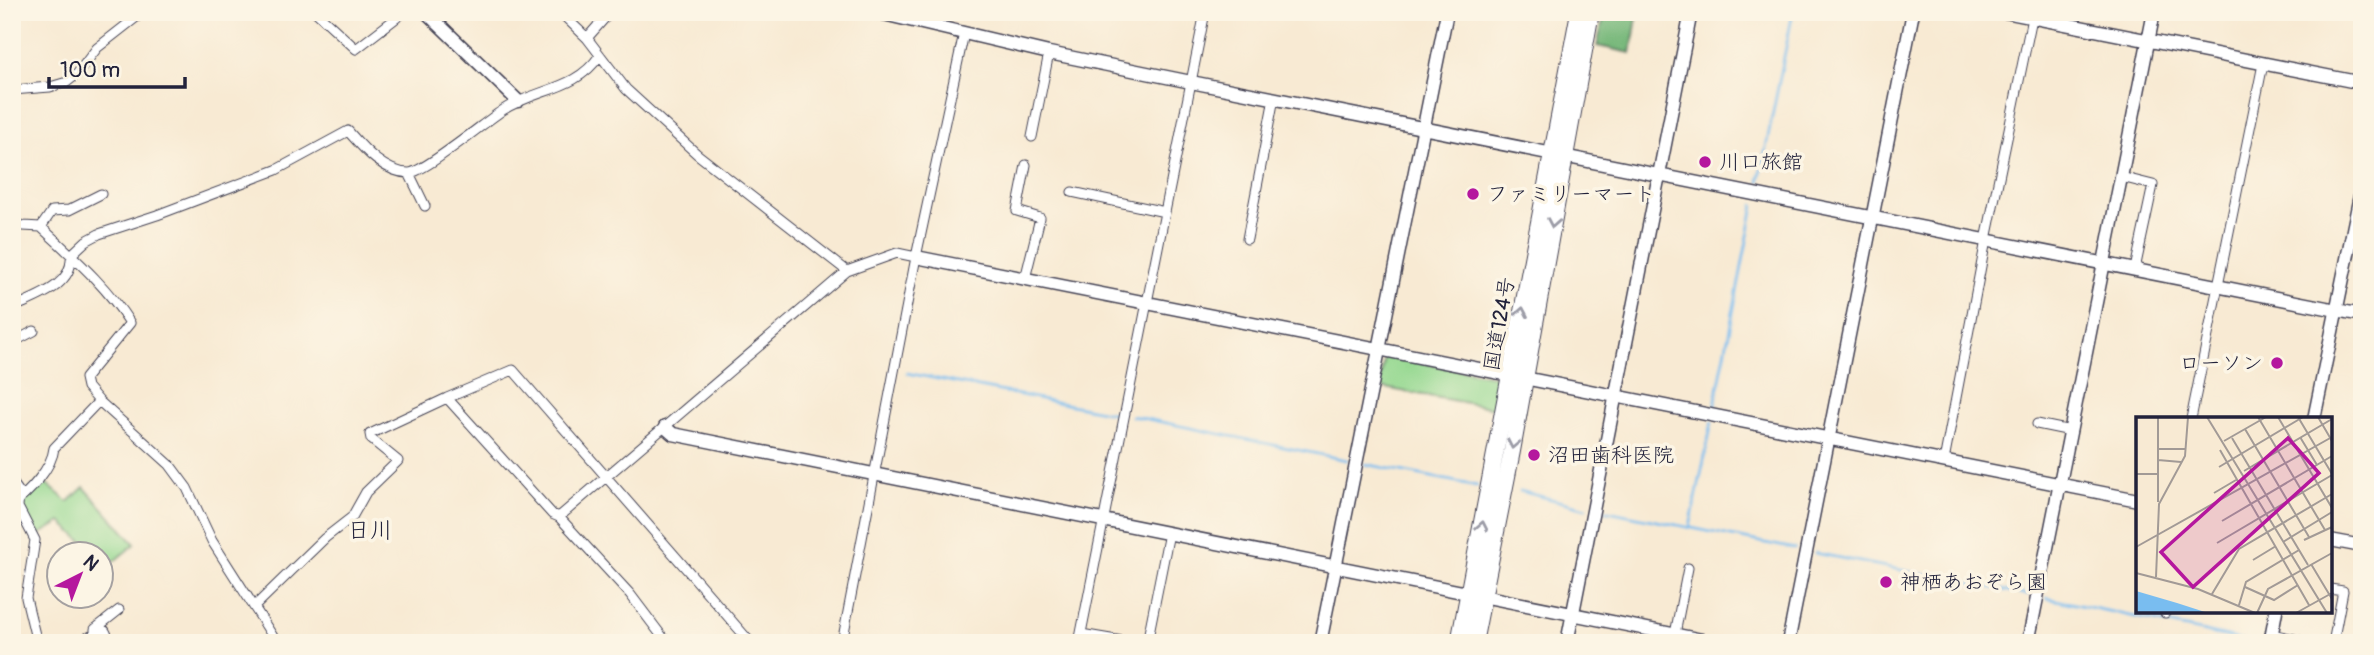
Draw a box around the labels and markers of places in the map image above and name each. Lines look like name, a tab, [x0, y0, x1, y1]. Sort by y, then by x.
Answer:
place label: 川口旅館	[1719, 149, 1803, 176]
marker: 川口旅館	[1697, 154, 1713, 170]
place label: ファミリーマート	[1487, 181, 1655, 208]
marker: ファミリーマート	[1465, 186, 1481, 202]
place label: ローソン	[2179, 350, 2263, 377]
marker: ローソン	[2269, 355, 2285, 371]
place label: 沼田歯科医院	[1548, 442, 1674, 469]
marker: 沼田歯科医院	[1526, 447, 1542, 463]
place label: 神栖あおぞら園	[1900, 569, 2047, 596]
marker: 神栖あおぞら園	[1878, 574, 1894, 590]

